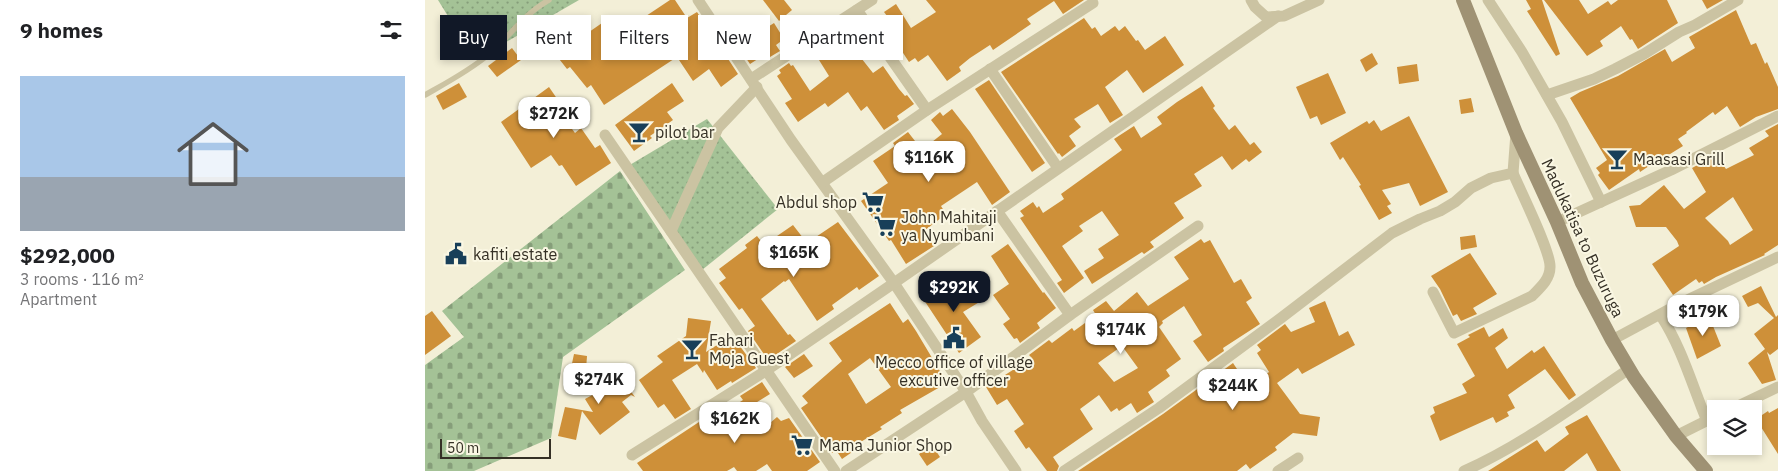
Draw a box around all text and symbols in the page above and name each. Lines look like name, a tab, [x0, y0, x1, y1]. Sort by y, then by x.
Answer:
chip: Buy	[440, 15, 507, 60]
chip: Rent	[517, 15, 591, 60]
chip: Filters	[601, 15, 688, 60]
chip: New	[698, 15, 770, 60]
chip: Apartment	[780, 15, 903, 60]
text: 9 homes	[20, 16, 103, 44]
icon: filters	[377, 16, 405, 44]
pin: $272K	[519, 96, 589, 139]
text: $272K	[529, 103, 579, 123]
icon: home	[168, 109, 258, 199]
bar icon: pilot bar	[626, 119, 652, 145]
place label: pilot bar	[655, 122, 715, 142]
pin: $116K	[894, 140, 964, 183]
bar icon: Maasasi Grill	[1604, 146, 1630, 172]
text: $116K	[904, 147, 954, 167]
place label: Maasasi Grill	[1633, 149, 1725, 169]
street label: Madukatisa to Buzuruga	[1537, 155, 1629, 321]
supermarket icon: Abdul shop	[860, 189, 886, 215]
place label: Abdul shop	[776, 192, 857, 212]
place label: John Mahitaji ya Nyumbani	[901, 207, 997, 245]
supermarket icon: John Mahitaji ya Nyumbani	[872, 213, 898, 239]
pin: $165K	[759, 236, 829, 278]
text: $292,000	[20, 241, 115, 269]
public building icon: kafiti estate	[443, 241, 469, 267]
text: $165K	[769, 242, 819, 262]
place label: kafiti estate	[473, 244, 558, 264]
text: 3 rooms · 116 m²	[20, 269, 144, 289]
pin: $292K	[919, 270, 989, 313]
text: $292K	[929, 277, 979, 297]
text: Apartment	[20, 289, 97, 309]
pin: $179K	[1668, 294, 1738, 337]
text: $179K	[1678, 301, 1728, 321]
pin: $174K	[1086, 312, 1156, 355]
text: $174K	[1096, 319, 1146, 339]
public building icon: Mecco office of village excutive officer	[941, 325, 967, 351]
place label: Fahari Moja Guest	[709, 330, 790, 368]
bar icon: Fahari Moja Guest	[679, 336, 705, 362]
place label: Mecco office of village excutive officer	[875, 352, 1033, 390]
pin: $274K	[564, 362, 634, 405]
pin: $244K	[1198, 368, 1268, 411]
text: $274K	[574, 369, 624, 389]
text: $244K	[1208, 375, 1258, 395]
map controls	[1707, 400, 1762, 455]
button: layers	[1707, 400, 1762, 455]
pin: $162K	[700, 402, 770, 444]
text: $162K	[710, 408, 760, 428]
supermarket icon: Mama Junior Shop	[789, 432, 815, 458]
place label: Mama Junior Shop	[819, 435, 952, 455]
scale bar	[440, 436, 551, 459]
text: 50 m	[447, 439, 479, 457]

